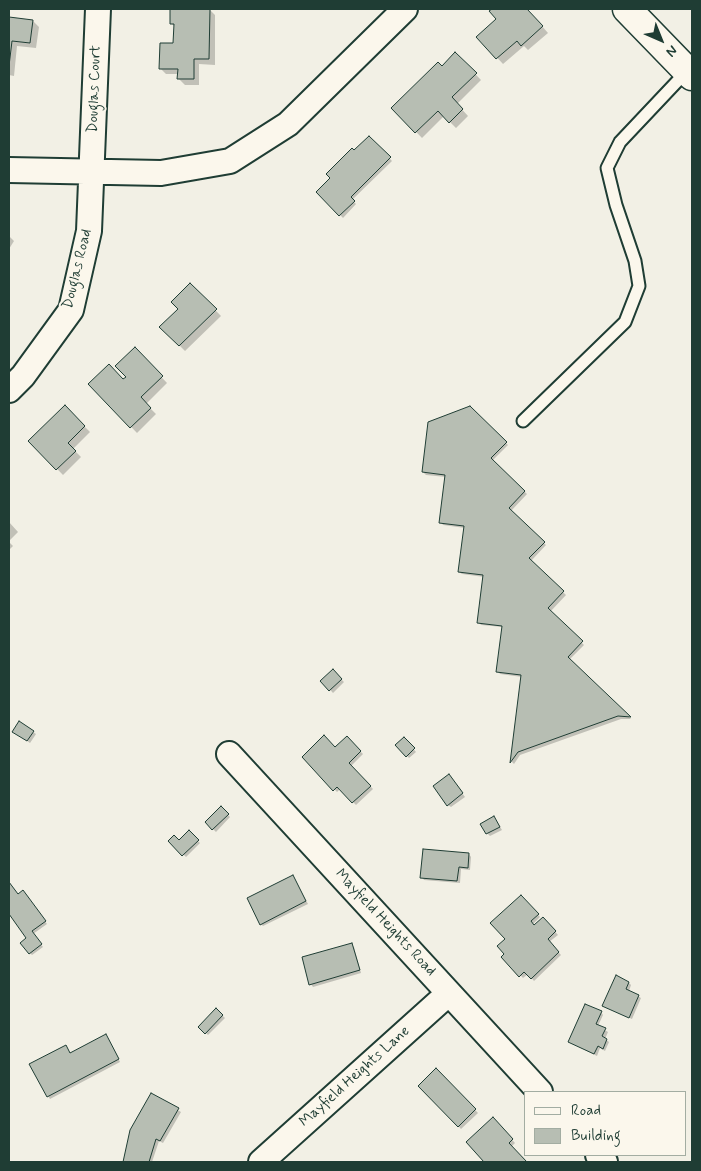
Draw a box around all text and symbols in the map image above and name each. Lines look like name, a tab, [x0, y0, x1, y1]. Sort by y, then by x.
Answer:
north arrow	[636, 15, 686, 65]
text: N	[662, 41, 681, 60]
street label: Douglas Court	[84, 45, 106, 133]
street label: Douglas Road	[59, 227, 97, 311]
street label: Mayfield Heights Road	[331, 866, 439, 980]
street label: Mayfield Heights Lane	[296, 1023, 414, 1131]
legend	[524, 1091, 686, 1156]
text: Road	[571, 1101, 601, 1121]
text: Building	[571, 1126, 621, 1146]

